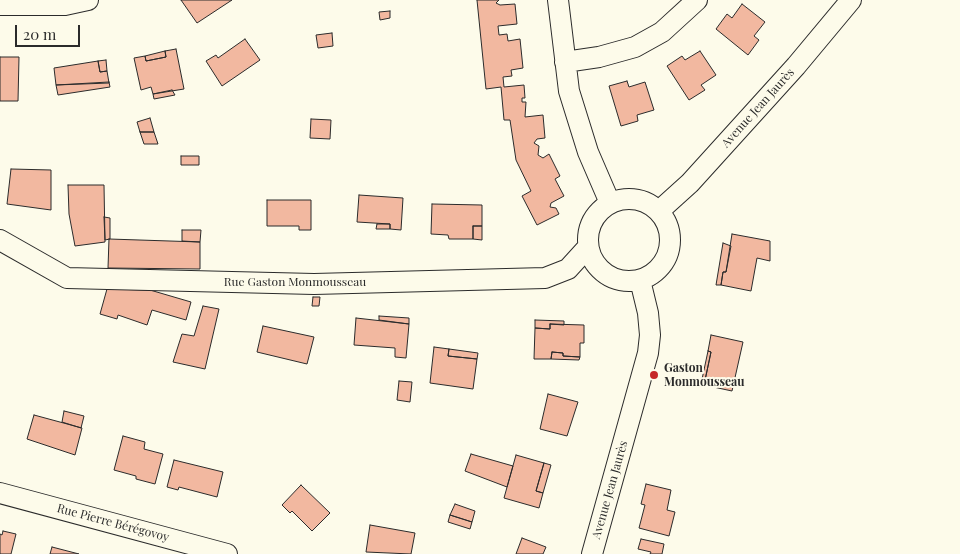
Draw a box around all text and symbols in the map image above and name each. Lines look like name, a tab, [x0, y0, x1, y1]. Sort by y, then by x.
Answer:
scale bar	[18, 15, 82, 47]
text: 20 m	[23, 24, 56, 44]
street label: Avenue Jean Jaurès	[719, 65, 797, 151]
street label: Rue Gaston Monmousseau	[224, 275, 366, 289]
place label: Gaston Monmousseau	[664, 361, 745, 389]
marker: Gaston Monmousseau	[648, 369, 660, 381]
street label: Avenue Jean Jaurès	[589, 439, 631, 541]
street label: Rue Pierre Bérégovoy	[55, 501, 171, 545]

